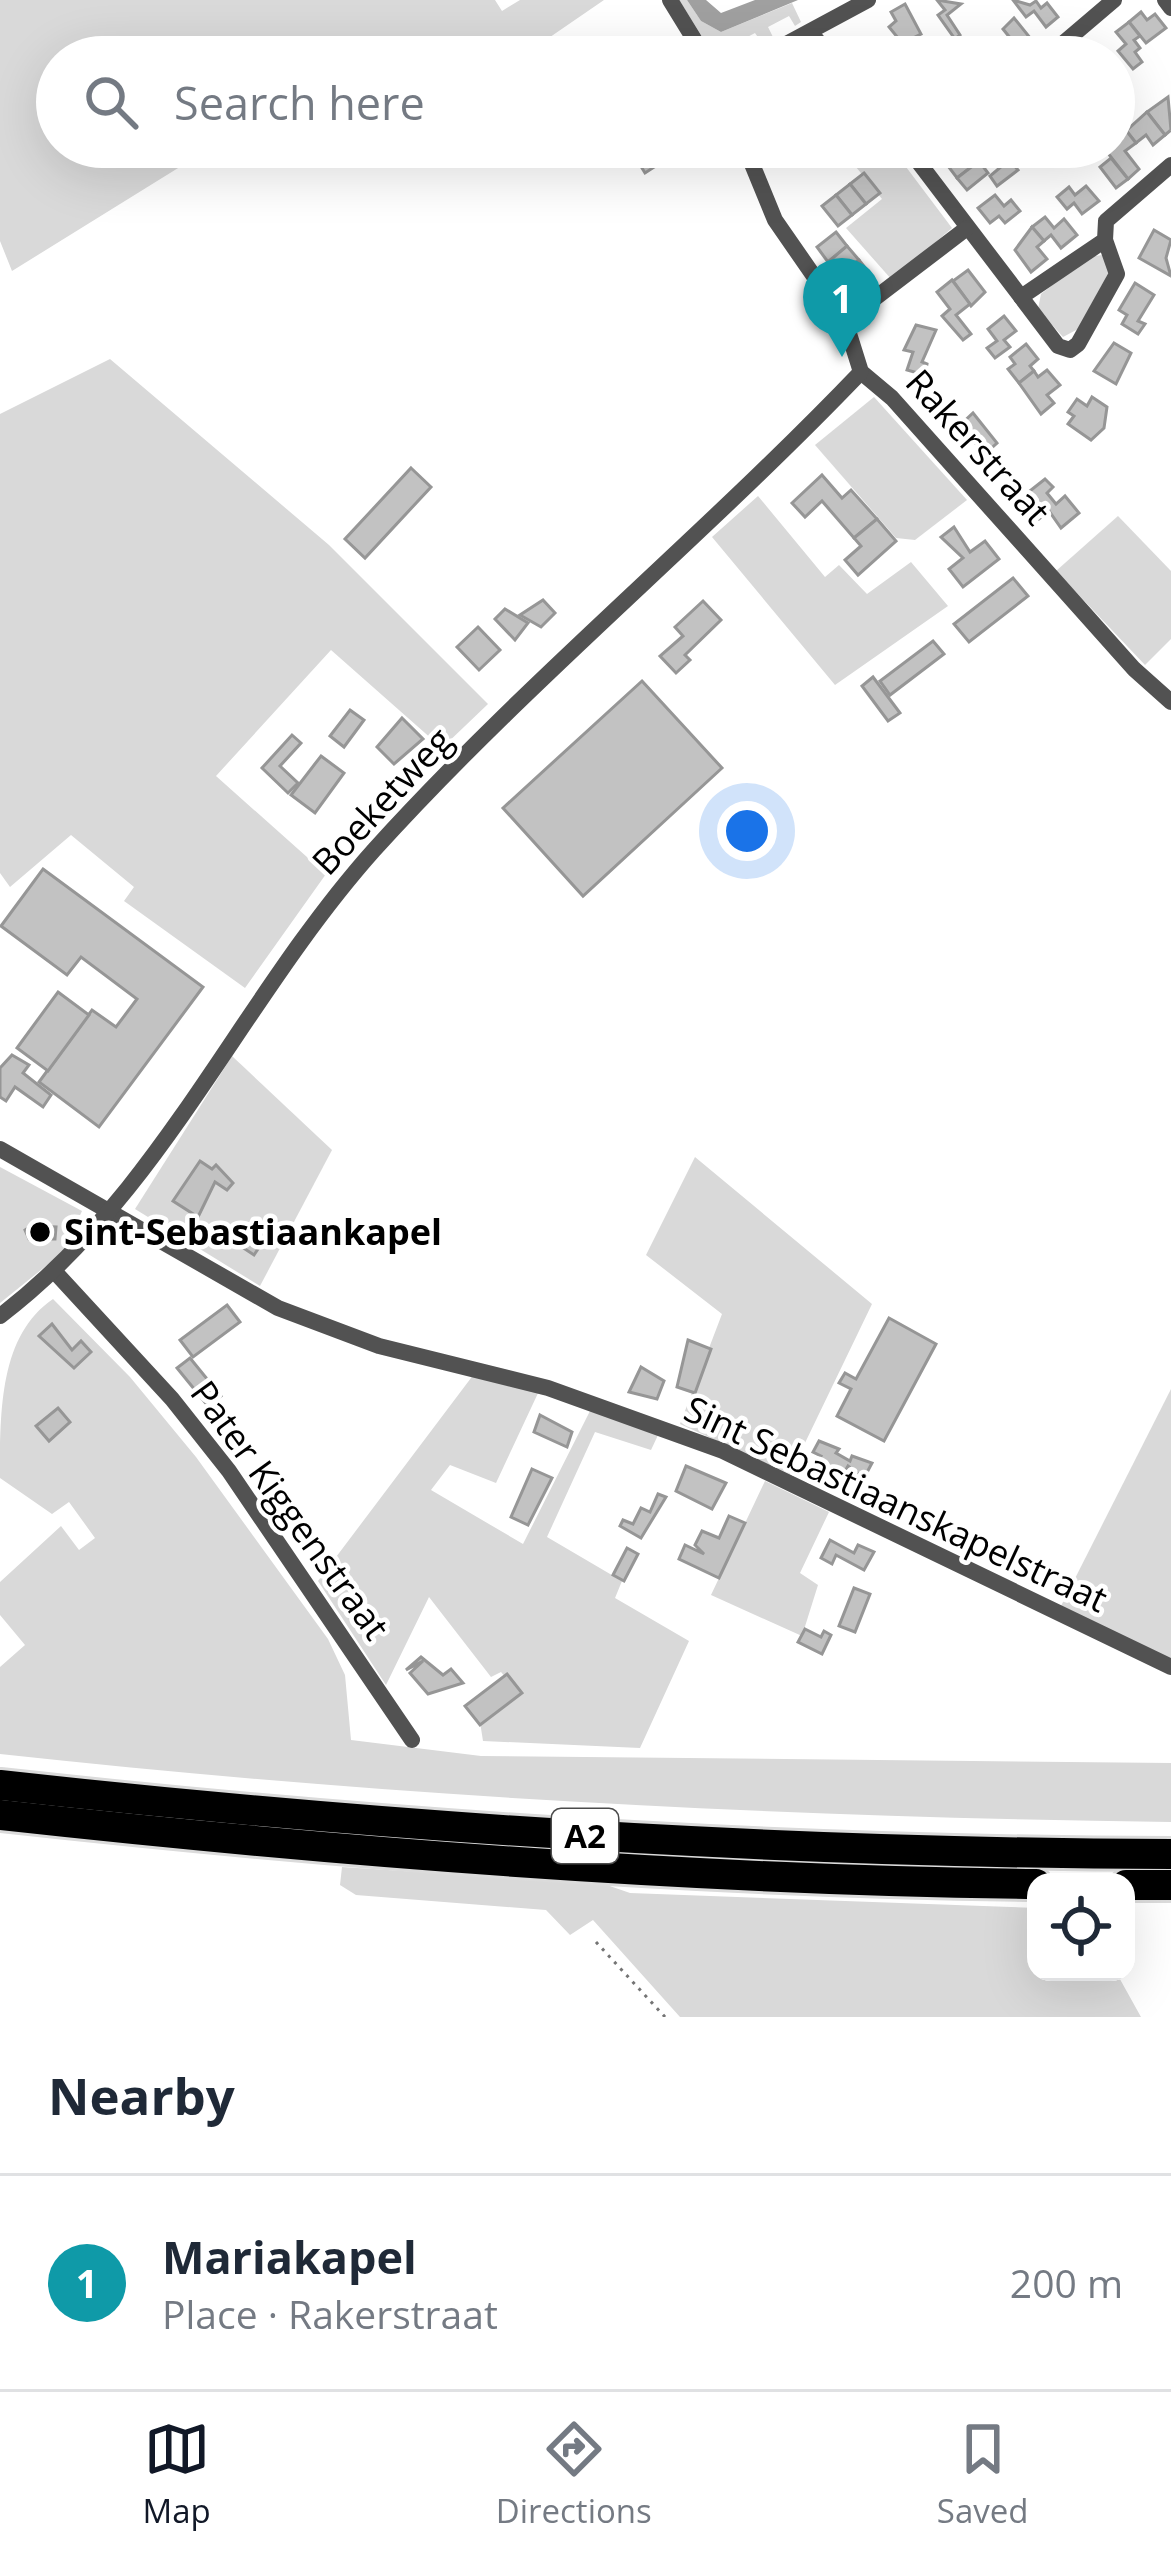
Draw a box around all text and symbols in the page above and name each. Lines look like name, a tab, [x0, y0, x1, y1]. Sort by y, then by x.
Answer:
search box	[36, 36, 1135, 168]
icon: search	[78, 69, 144, 135]
text: Search here	[174, 72, 425, 133]
pin: 1	[803, 258, 881, 357]
street label: Rakerstraat	[895, 358, 1061, 535]
street label: Boeketweg	[301, 716, 463, 885]
your location	[717, 801, 777, 861]
place label: Sint-Sebastiaankapel	[64, 1207, 442, 1256]
marker: Sint-Sebastiaankapel	[27, 1219, 53, 1245]
street label: Pater Kiggenstraat	[180, 1370, 401, 1649]
street label: Sint Sebastiaanskapelstraat	[677, 1384, 1116, 1623]
road number: A2	[552, 1809, 618, 1863]
map controls	[1027, 1873, 1135, 1981]
button: locate	[1027, 1873, 1135, 1981]
text: Nearby	[48, 2060, 235, 2130]
text: Mariakapel	[162, 2226, 417, 2287]
text: 1	[76, 2256, 98, 2309]
text: 200 m	[1010, 2256, 1123, 2309]
text: Place · Rakerstraat	[162, 2287, 498, 2340]
tab: Map	[143, 2416, 211, 2533]
tab: Directions	[496, 2416, 652, 2533]
tab: Saved	[937, 2416, 1028, 2533]

